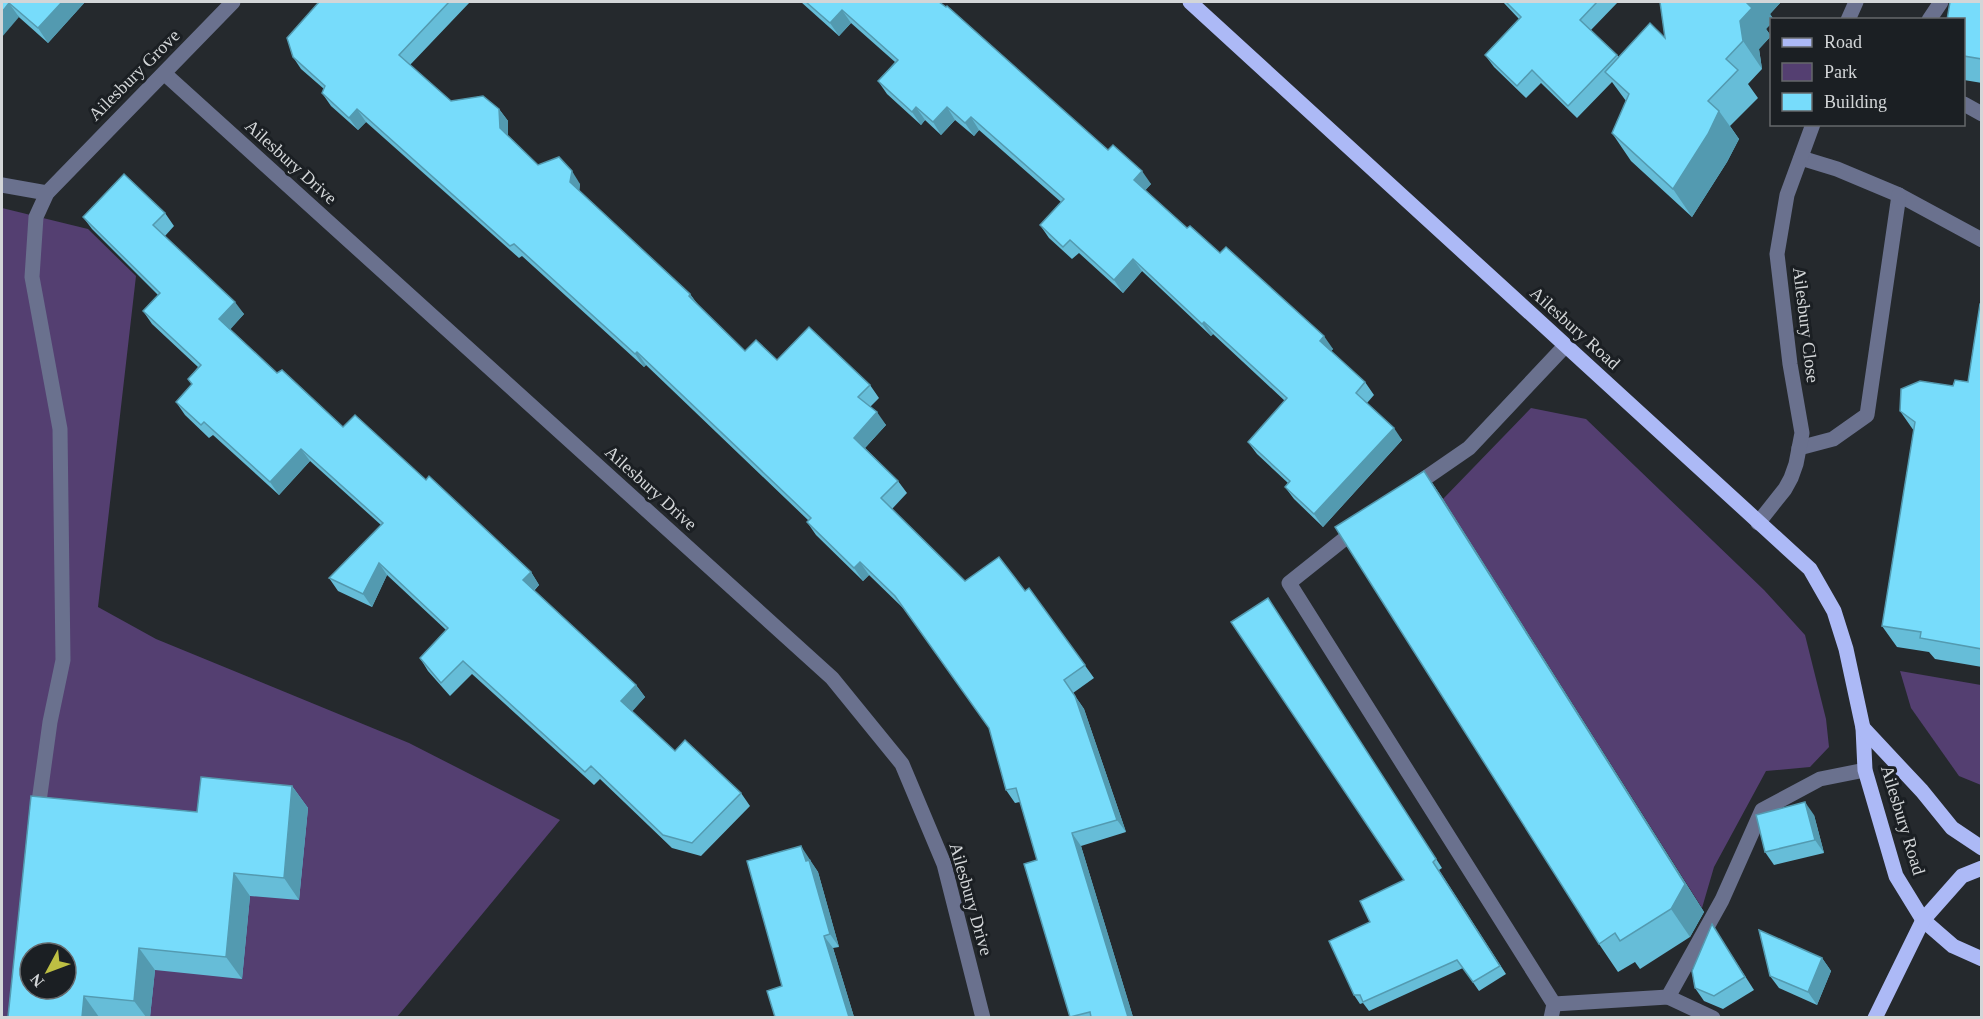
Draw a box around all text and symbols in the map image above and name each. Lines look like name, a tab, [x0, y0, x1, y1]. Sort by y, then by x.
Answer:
legend	[1770, 18, 1965, 126]
street label: Ailesbury Grove	[84, 25, 184, 125]
text: Road	[1824, 32, 1862, 52]
text: Park	[1824, 62, 1857, 82]
text: Building	[1824, 92, 1887, 112]
street label: Ailesbury Drive	[241, 116, 341, 208]
street label: Ailesbury Close	[1789, 266, 1823, 384]
street label: Ailesbury Road	[1526, 283, 1624, 373]
street label: Ailesbury Drive	[601, 442, 701, 534]
street label: Ailesbury Road	[1877, 763, 1929, 877]
street label: Ailesbury Drive	[945, 840, 997, 958]
north arrow	[18, 941, 78, 1001]
text: N	[27, 970, 47, 990]

